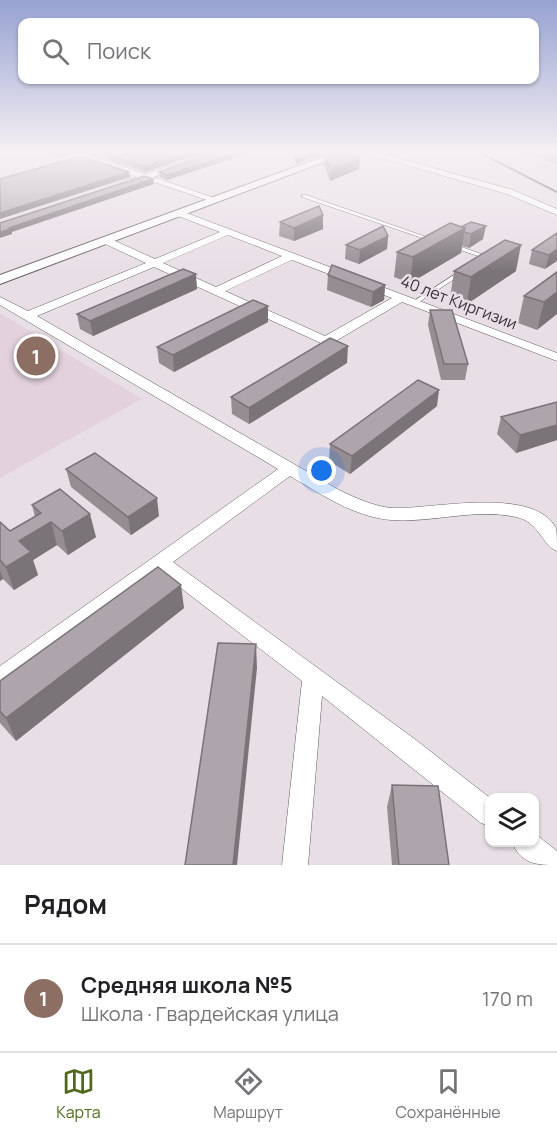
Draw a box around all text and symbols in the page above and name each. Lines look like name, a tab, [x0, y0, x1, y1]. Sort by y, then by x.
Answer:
search box	[18, 18, 539, 84]
icon: search	[39, 35, 72, 68]
text: Поиск	[87, 36, 151, 66]
street label: 40 лет Киргизии	[398, 270, 520, 334]
pin: 1	[16, 334, 56, 378]
your location	[307, 456, 336, 485]
map controls	[485, 793, 539, 847]
button: layers	[485, 793, 539, 847]
text: Рядом	[24, 886, 107, 922]
text: Средняя школа №5	[81, 970, 293, 1000]
text: 1	[39, 985, 48, 1012]
text: 170 m	[482, 985, 533, 1012]
text: Школа · Гвардейская улица	[81, 1000, 339, 1027]
tab: Карта	[56, 1065, 101, 1123]
tab: Маршрут	[213, 1065, 283, 1123]
tab: Сохранённые	[395, 1065, 501, 1123]

